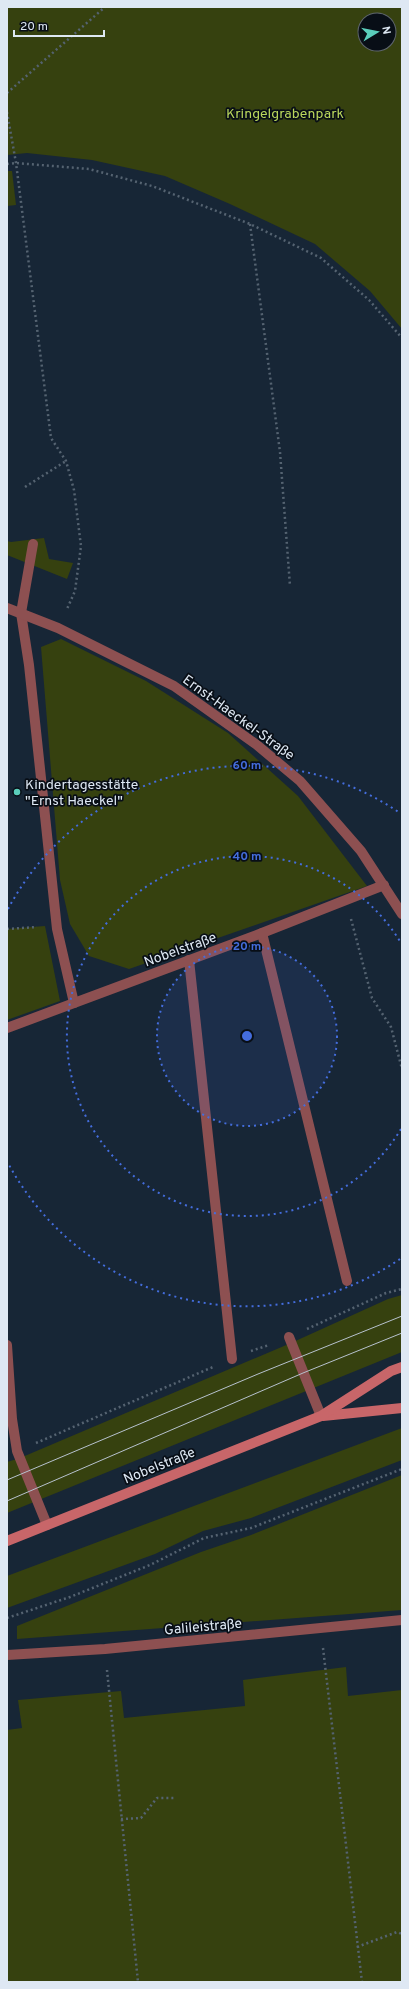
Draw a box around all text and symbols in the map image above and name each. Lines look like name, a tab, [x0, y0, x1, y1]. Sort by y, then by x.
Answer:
scale bar	[14, 12, 104, 38]
north arrow	[357, 12, 397, 52]
text: 20 m	[20, 19, 48, 35]
text: N	[378, 25, 393, 36]
park label: Kringelgrabenpark	[226, 106, 344, 123]
street label: Ernst-Haeckel-Straße	[179, 672, 297, 765]
text: 60 m	[233, 758, 261, 774]
place label: Kindertagesstätte "Ernst Haeckel"	[25, 777, 138, 810]
marker: Kindertagesstätte "Ernst Haeckel"	[12, 787, 22, 797]
text: 40 m	[232, 849, 262, 865]
street label: Nobelstraße	[142, 929, 219, 971]
text: 20 m	[233, 939, 261, 955]
centre of rings	[240, 1029, 254, 1043]
street label: Nobelstraße	[121, 1444, 198, 1489]
street label: Galileistraße	[164, 1616, 243, 1639]

